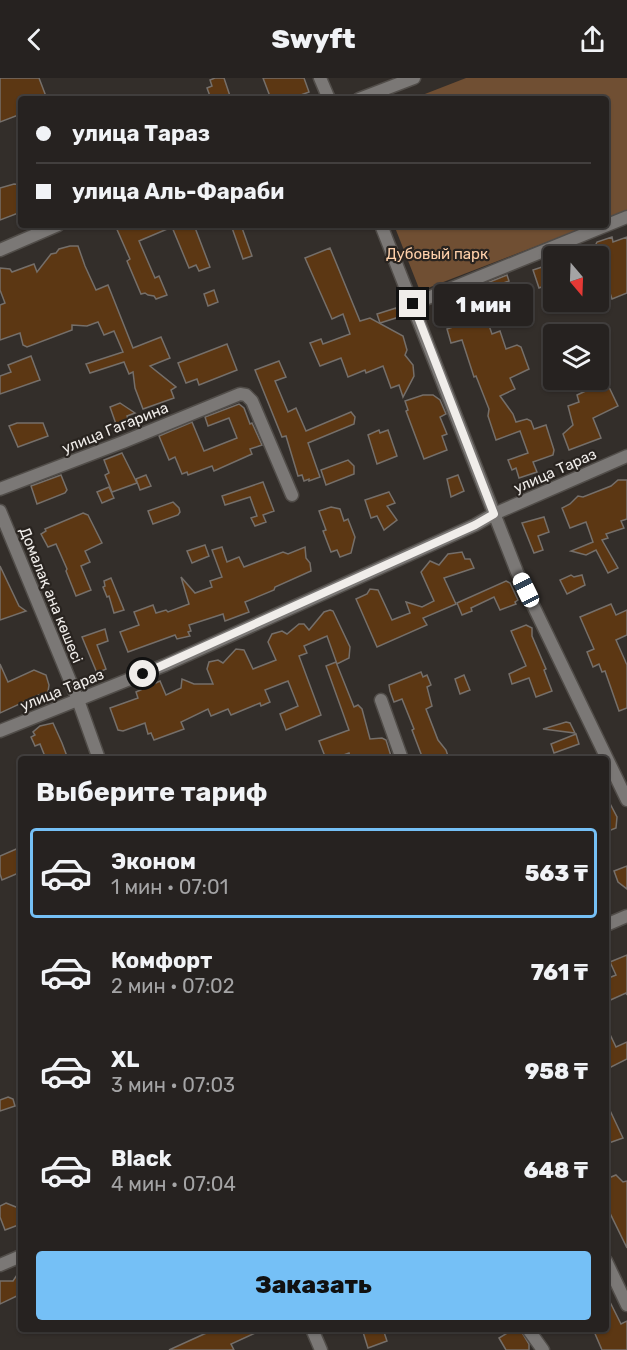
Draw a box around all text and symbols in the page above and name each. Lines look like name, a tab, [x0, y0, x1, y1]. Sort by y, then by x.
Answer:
icon: back	[18, 23, 51, 56]
text: Swyft	[271, 23, 356, 55]
icon: share	[576, 23, 609, 56]
text: улица Тараз	[72, 120, 210, 147]
text: улица Аль-Фараби	[72, 178, 284, 205]
park label: Дубовый парк	[386, 245, 488, 263]
north arrow	[543, 246, 609, 312]
map controls	[543, 246, 609, 390]
callout: 1 мин	[434, 283, 533, 325]
route end	[399, 290, 426, 317]
text: 1 мин	[456, 293, 511, 317]
button: layers	[543, 324, 609, 390]
street label: улица Гагарина	[59, 398, 171, 458]
street label: улица Тараз	[511, 445, 599, 497]
street label: Домалақ ана көшесі	[16, 524, 86, 666]
car	[510, 570, 542, 610]
route start	[129, 660, 156, 687]
street label: улица Тараз	[18, 665, 107, 715]
text: Выберите тариф	[36, 776, 267, 808]
icon: car	[39, 846, 93, 900]
text: Эконом	[111, 848, 196, 875]
text: 563 ₸	[525, 860, 588, 887]
text: 1 мин · 07:01	[111, 875, 228, 899]
icon: car	[39, 945, 93, 999]
text: Комфорт	[111, 947, 212, 974]
text: 761 ₸	[531, 959, 588, 986]
text: 2 мин · 07:02	[111, 974, 235, 998]
icon: car	[39, 1044, 93, 1098]
text: XL	[111, 1046, 139, 1073]
text: 958 ₸	[525, 1058, 588, 1085]
text: 3 мин · 07:03	[111, 1073, 235, 1097]
icon: car	[39, 1143, 93, 1197]
text: Black	[111, 1145, 172, 1172]
text: 648 ₸	[524, 1157, 588, 1184]
text: 4 мин · 07:04	[111, 1172, 236, 1196]
button: Заказать	[36, 1251, 591, 1320]

